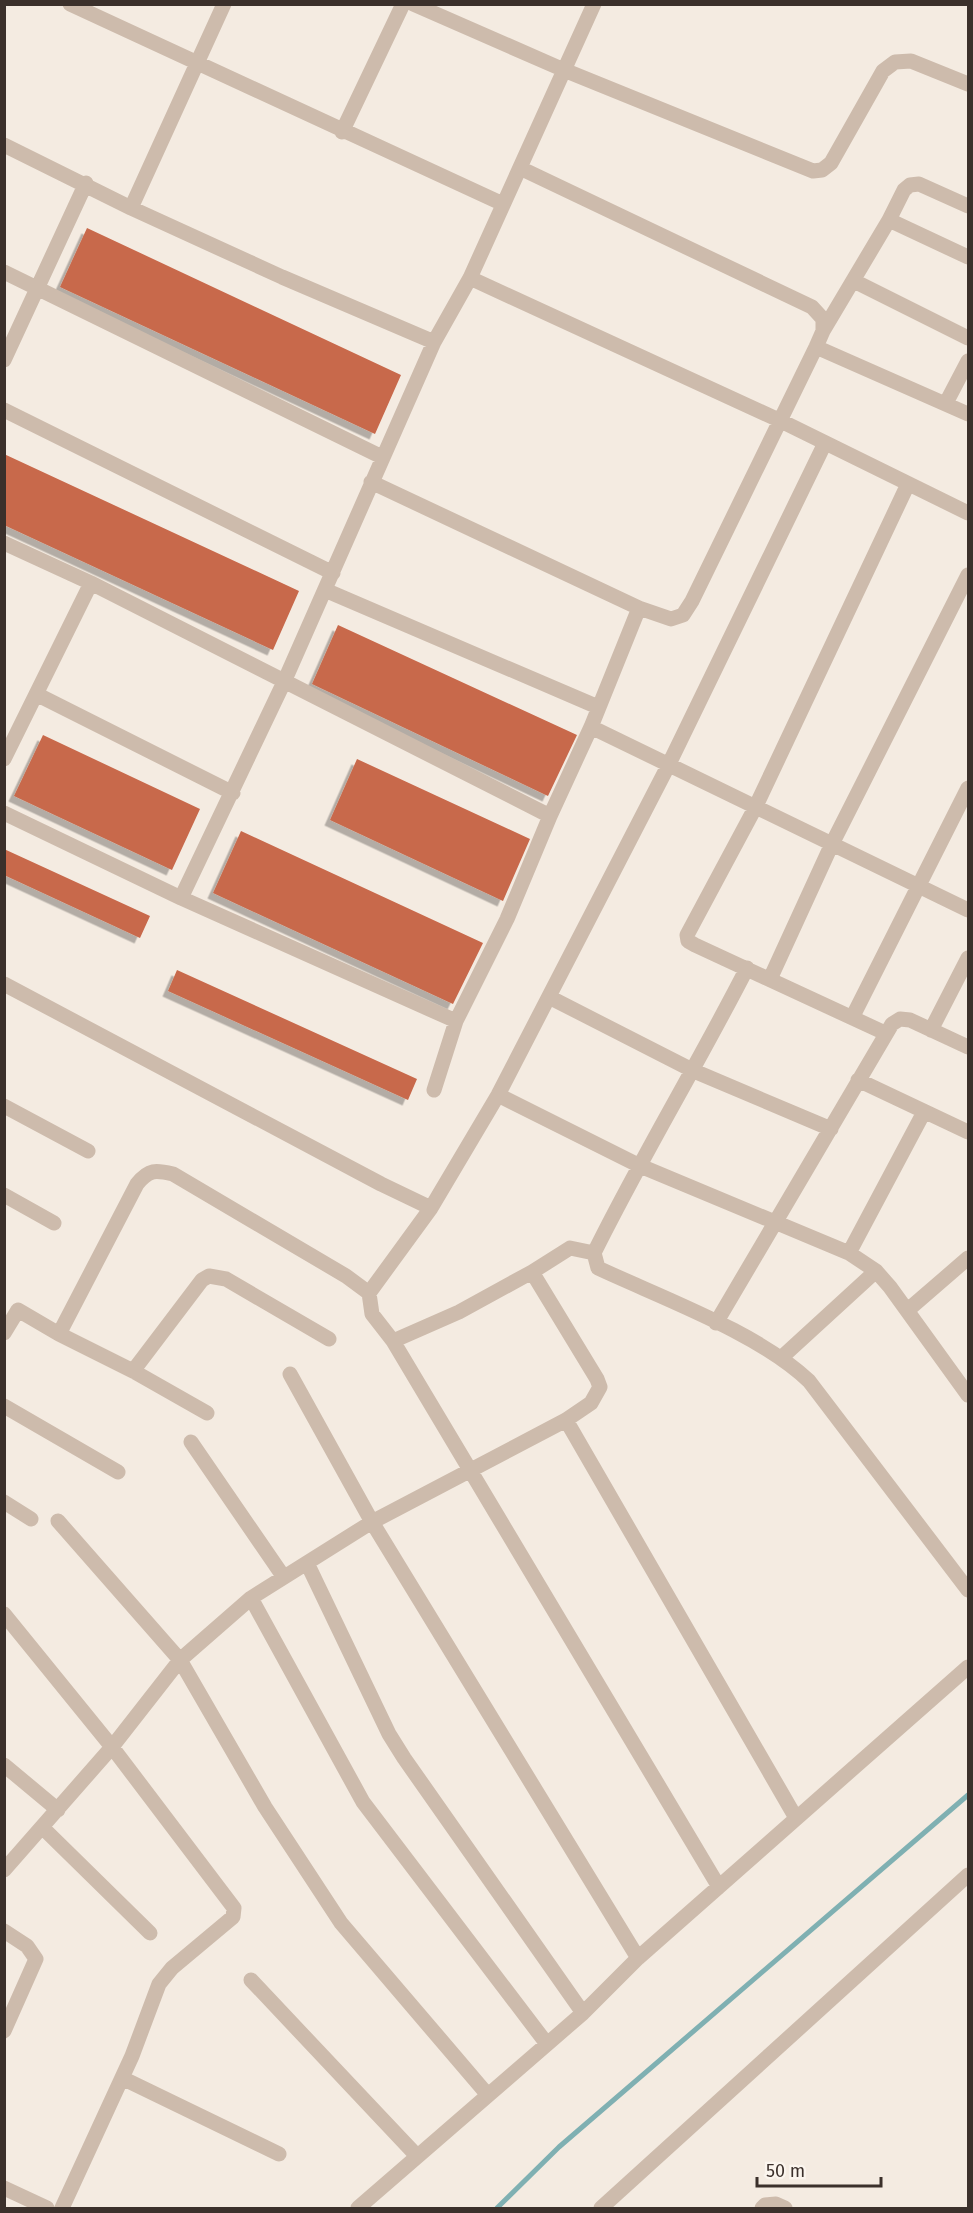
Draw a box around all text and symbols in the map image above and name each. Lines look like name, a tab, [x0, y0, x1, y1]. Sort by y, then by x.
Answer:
scale bar	[757, 2150, 882, 2188]
text: 50 m	[766, 2160, 805, 2182]

